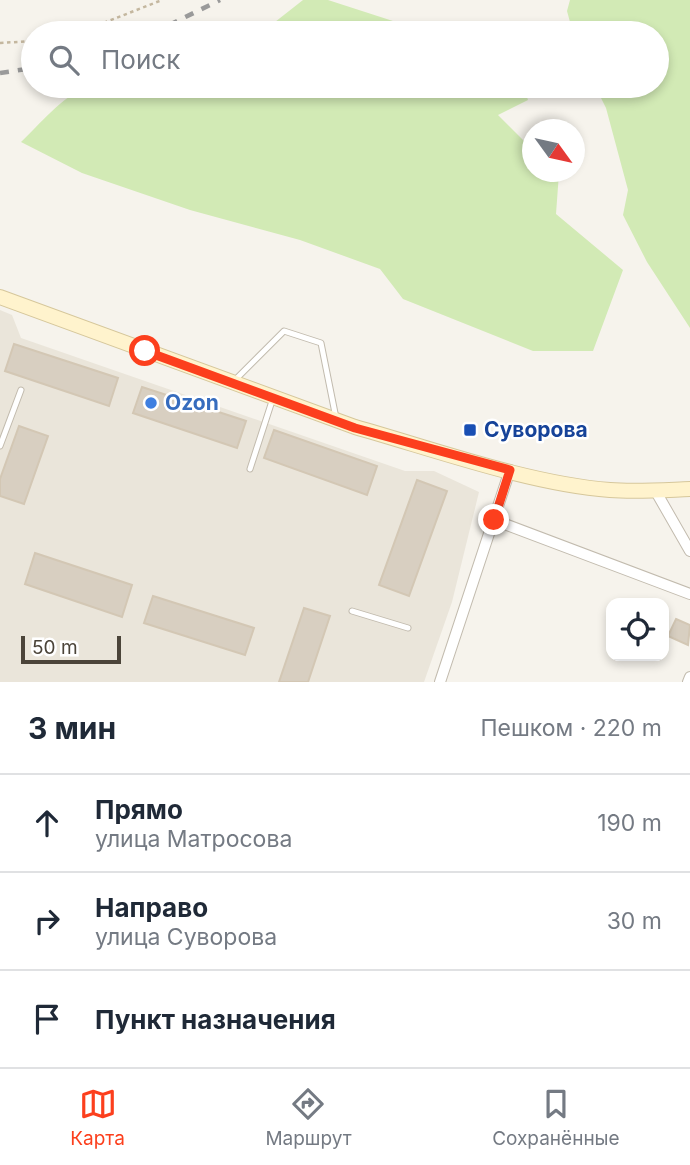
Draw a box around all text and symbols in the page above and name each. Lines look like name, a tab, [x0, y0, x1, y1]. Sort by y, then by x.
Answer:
search box	[21, 21, 669, 98]
icon: search	[45, 41, 83, 79]
text: Поиск	[101, 44, 180, 75]
north arrow	[522, 119, 585, 182]
route start	[129, 335, 160, 366]
place label: Ozon	[165, 390, 219, 415]
marker: Ozon	[143, 395, 159, 411]
place label: Суворова	[484, 417, 588, 442]
marker: Суворова	[462, 422, 478, 438]
route end	[478, 504, 509, 535]
map controls	[606, 598, 669, 661]
button: locate	[606, 598, 669, 661]
scale bar	[21, 633, 121, 665]
text: 50 m	[32, 636, 78, 659]
text: 3 мин	[28, 710, 116, 746]
text: Пешком · 220 m	[480, 714, 662, 742]
text: Прямо	[95, 794, 183, 825]
icon: ahead	[28, 804, 66, 842]
text: 190 m	[597, 809, 662, 837]
text: улица Матросова	[95, 825, 292, 853]
text: Направо	[95, 892, 208, 923]
icon: right	[28, 902, 66, 940]
text: 30 m	[607, 907, 662, 935]
text: улица Суворова	[95, 923, 277, 951]
icon: arrive	[28, 1000, 66, 1038]
text: Пункт назначения	[95, 1004, 336, 1035]
tab: Карта	[70, 1085, 125, 1150]
tab: Маршрут	[265, 1085, 352, 1150]
tab: Сохранённые	[492, 1085, 620, 1150]

